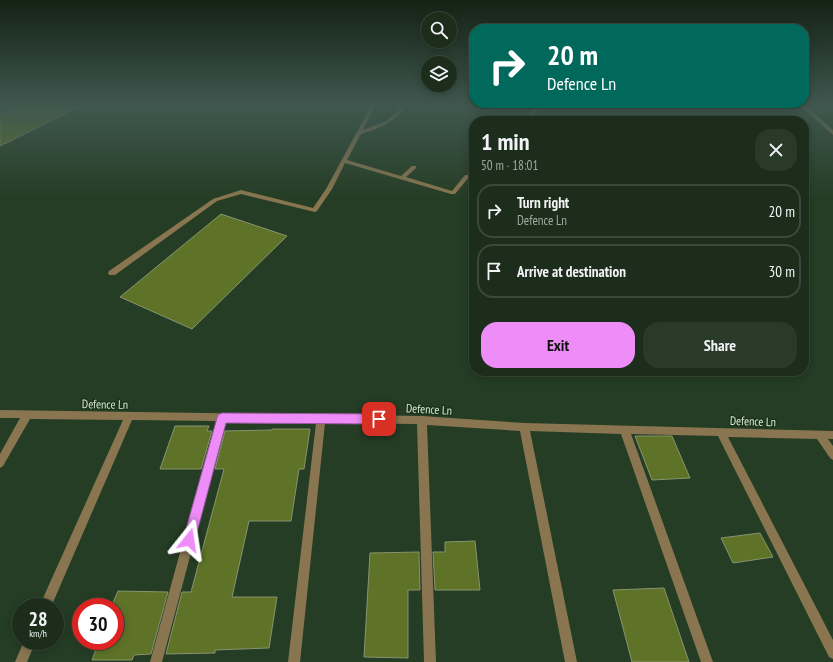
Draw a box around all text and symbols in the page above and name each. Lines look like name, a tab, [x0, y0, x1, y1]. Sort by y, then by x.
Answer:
map controls	[421, 12, 457, 92]
button: search	[421, 12, 457, 48]
text: 20 m	[547, 36, 598, 73]
icon: right	[481, 40, 533, 92]
button: layers	[421, 56, 457, 92]
text: Defence Ln	[547, 72, 616, 95]
text: 1 min	[481, 126, 529, 157]
button: close	[755, 129, 797, 171]
text: 50 m · 18:01	[481, 157, 538, 174]
text: Turn right	[517, 193, 569, 212]
icon: right	[483, 200, 505, 222]
text: 20 m	[769, 202, 795, 221]
text: Defence Ln	[517, 212, 567, 229]
icon: arrive	[483, 260, 505, 282]
text: Arrive at destination	[517, 262, 626, 281]
text: 30 m	[769, 262, 795, 281]
button: Exit	[481, 322, 635, 368]
button: Share	[643, 322, 797, 368]
street label: Defence Ln	[82, 396, 128, 412]
street label: Defence Ln	[406, 400, 452, 418]
pin	[362, 402, 396, 436]
icon: arrive	[368, 408, 390, 430]
street label: Defence Ln	[730, 413, 776, 429]
position arrow	[168, 519, 210, 561]
speed limit sign: 30	[72, 598, 124, 650]
text: 28	[28, 606, 48, 632]
text: km/h	[29, 627, 47, 640]

